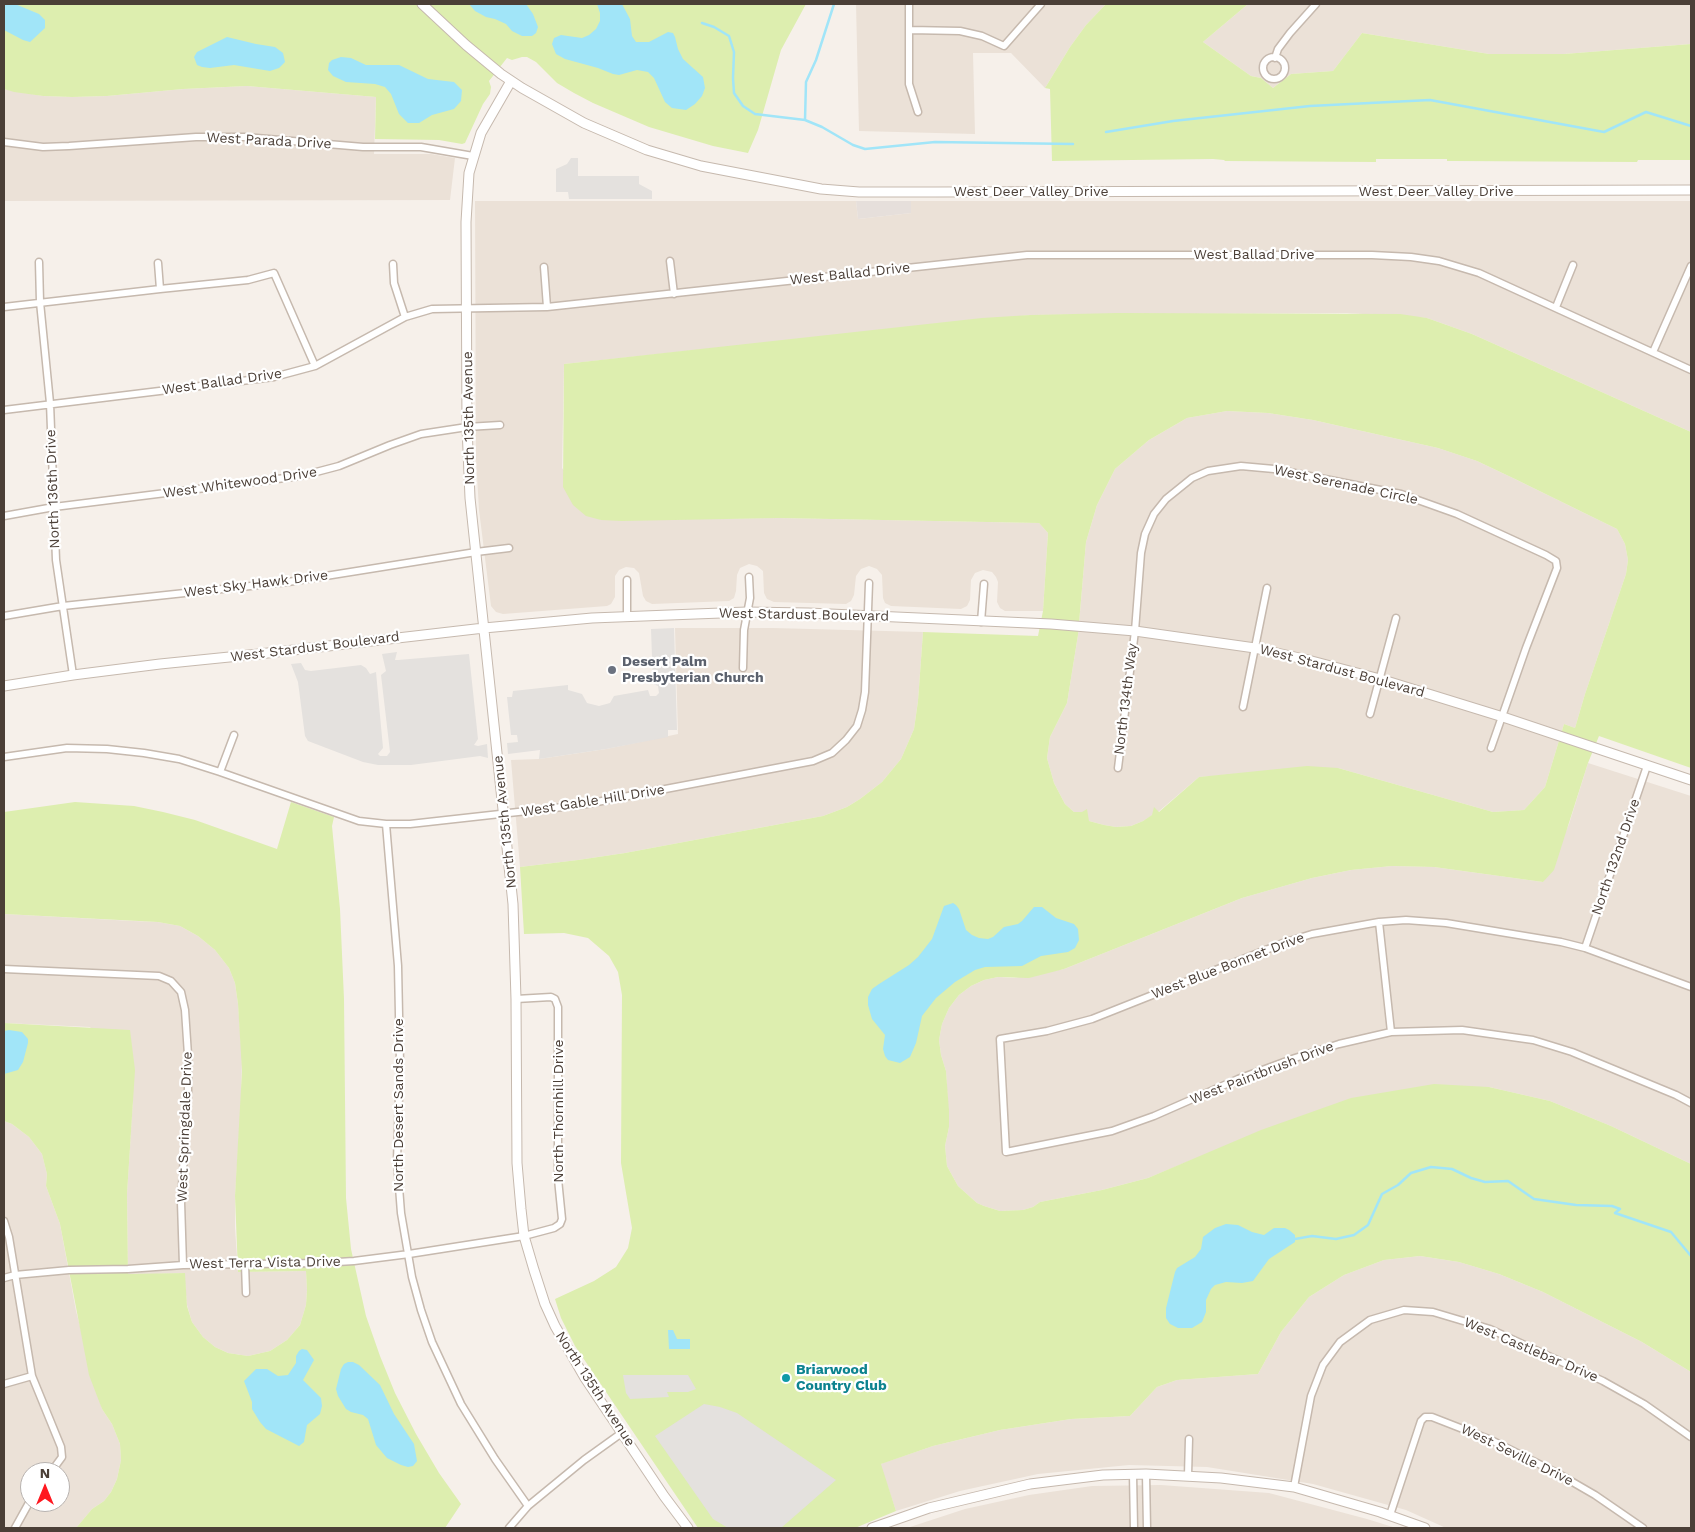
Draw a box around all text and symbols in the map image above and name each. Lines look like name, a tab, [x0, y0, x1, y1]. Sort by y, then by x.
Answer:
street label: West Parada Drive	[206, 129, 332, 153]
street label: West Deer Valley Drive	[953, 184, 1109, 200]
street label: West Deer Valley Drive	[1358, 184, 1514, 200]
street label: West Ballad Drive	[1193, 247, 1315, 263]
street label: West Ballad Drive	[789, 259, 911, 289]
street label: North 135th Avenue	[459, 351, 479, 485]
street label: West Ballad Drive	[161, 365, 283, 399]
street label: North 136th Drive	[43, 429, 63, 549]
street label: West Serenade Circle	[1272, 462, 1420, 508]
street label: West Whitewood Drive	[162, 464, 318, 502]
street label: West Sky Hawk Drive	[183, 567, 329, 601]
street label: West Stardust Boulevard	[719, 605, 889, 625]
street label: West Stardust Boulevard	[229, 628, 401, 666]
street label: West Stardust Boulevard	[1258, 641, 1426, 701]
street label: North 134th Way	[1111, 642, 1141, 756]
place label: Desert Palm Presbyterian Church	[622, 654, 764, 686]
marker: Desert Palm Presbyterian Church	[606, 664, 618, 676]
street label: North 135th Avenue	[490, 755, 520, 889]
street label: West Gable Hill Drive	[520, 781, 666, 821]
street label: North 132nd Drive	[1588, 797, 1644, 917]
street label: West Blue Bonnet Drive	[1149, 929, 1307, 1003]
street label: North Desert Sands Drive	[391, 1018, 407, 1192]
street label: West Paintbrush Drive	[1188, 1038, 1336, 1108]
street label: North Thornhill Drive	[551, 1039, 567, 1183]
street label: West Springdale Drive	[174, 1051, 196, 1203]
street label: West Terra Vista Drive	[189, 1253, 341, 1273]
street label: West Castlebar Drive	[1461, 1314, 1601, 1386]
street label: North 135th Avenue	[552, 1328, 638, 1450]
place label: Briarwood Country Club	[796, 1362, 887, 1394]
marker: Briarwood Country Club	[780, 1372, 792, 1384]
street label: West Seville Drive	[1458, 1420, 1576, 1490]
north arrow	[20, 1462, 70, 1512]
text: N	[40, 1465, 50, 1481]

